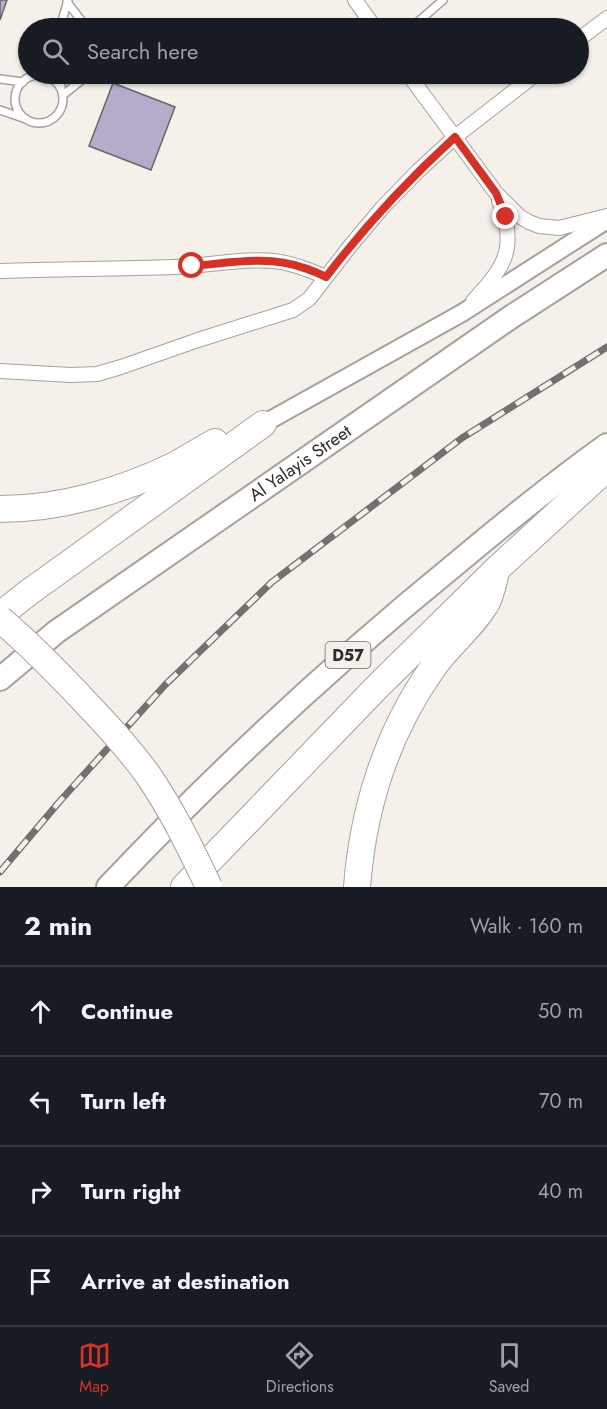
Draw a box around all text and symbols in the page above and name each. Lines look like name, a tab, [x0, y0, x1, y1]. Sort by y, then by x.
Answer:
search box	[18, 18, 589, 84]
icon: search	[39, 35, 72, 68]
text: Search here	[87, 35, 198, 67]
route end	[492, 203, 518, 229]
route start	[178, 252, 204, 278]
street label: Al Yalayis Street	[244, 418, 357, 508]
road number: D57	[326, 642, 370, 668]
text: 2 min	[24, 907, 92, 945]
text: Walk · 160 m	[470, 912, 583, 941]
icon: ahead	[24, 995, 57, 1028]
text: Continue	[81, 995, 173, 1027]
text: 50 m	[538, 997, 583, 1026]
icon: left	[24, 1085, 57, 1118]
text: Turn left	[81, 1085, 166, 1117]
text: 70 m	[539, 1087, 583, 1116]
icon: right	[24, 1175, 57, 1208]
text: Turn right	[81, 1175, 181, 1207]
text: 40 m	[538, 1177, 583, 1206]
icon: arrive	[24, 1265, 57, 1298]
text: Arrive at destination	[81, 1265, 290, 1297]
tab: Map	[78, 1339, 111, 1398]
tab: Directions	[266, 1339, 334, 1398]
tab: Saved	[489, 1339, 529, 1398]

